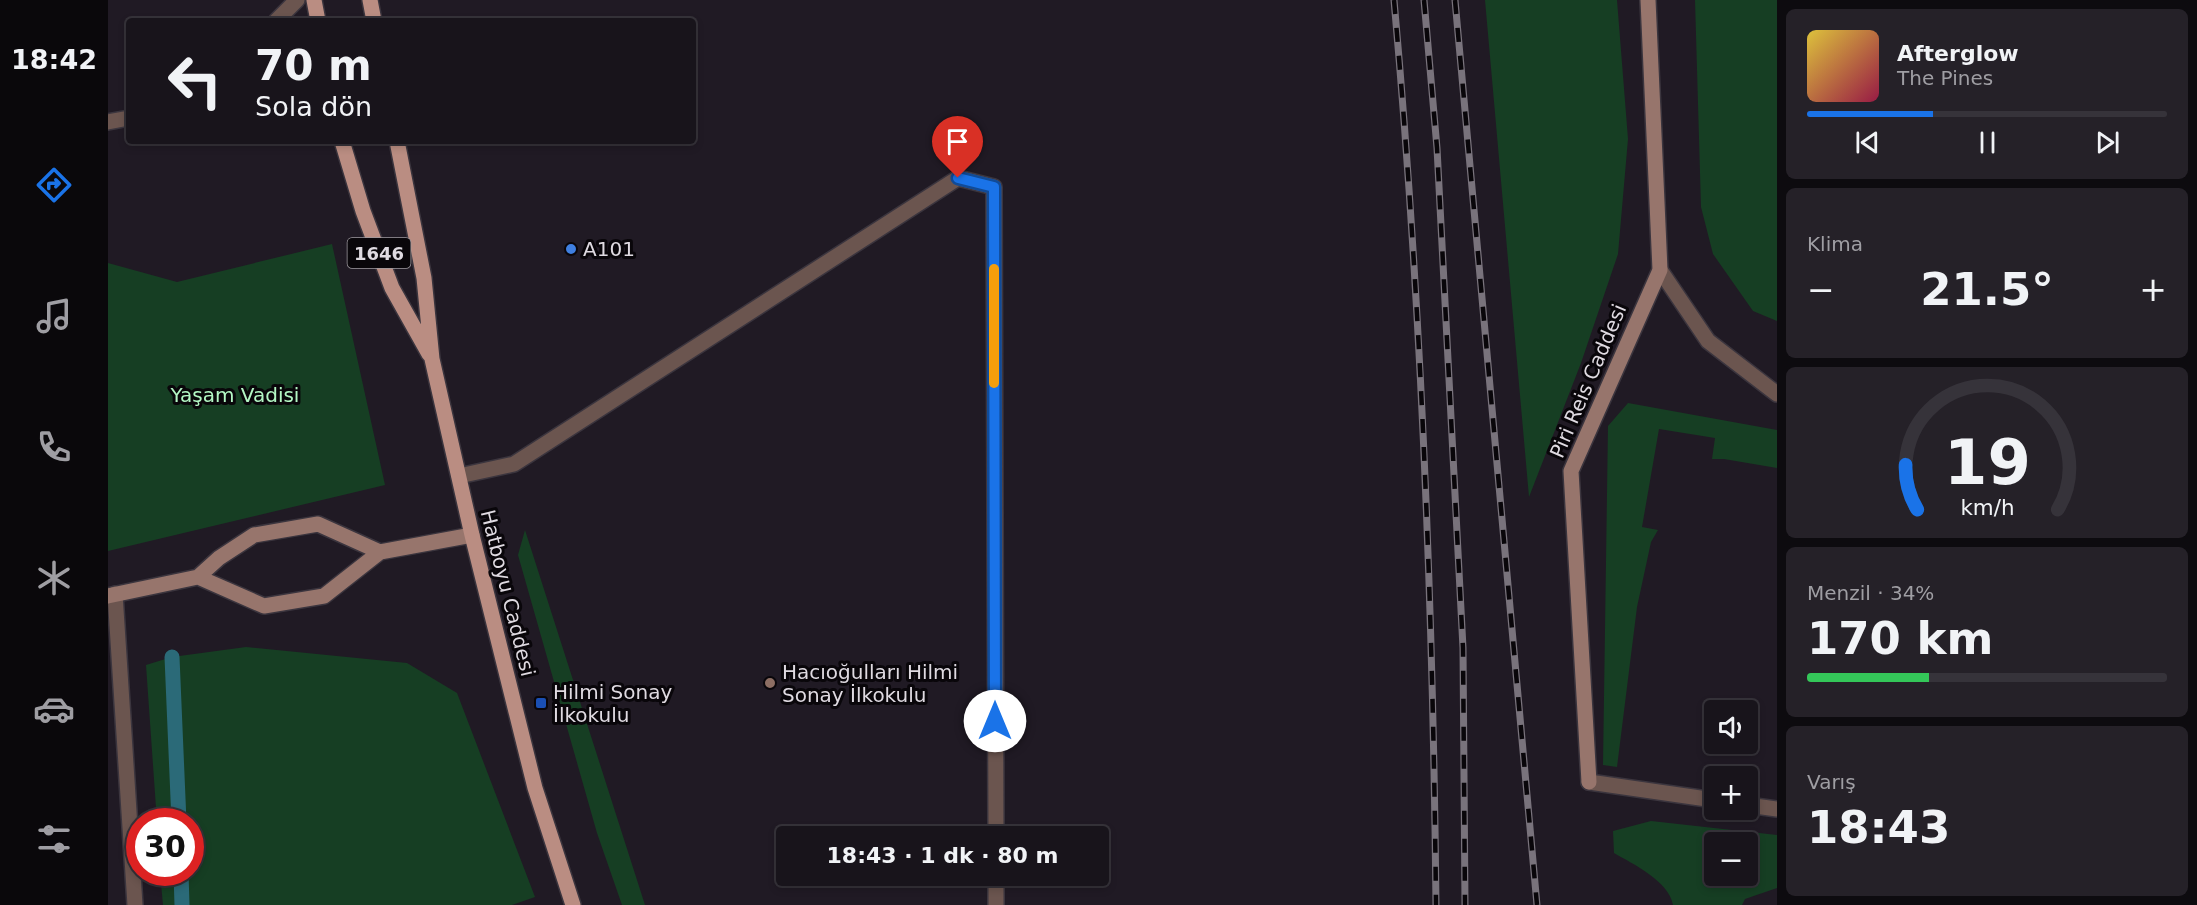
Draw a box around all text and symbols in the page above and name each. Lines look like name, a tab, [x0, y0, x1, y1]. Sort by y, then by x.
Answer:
text: 70 m	[255, 41, 372, 90]
text: Afterglow	[1897, 41, 2019, 66]
icon: left	[156, 42, 234, 120]
text: 18:42	[11, 44, 97, 75]
text: The Pines	[1897, 66, 1993, 90]
text: Sola dön	[255, 91, 372, 122]
pin	[932, 116, 983, 178]
icon: arrive	[941, 125, 974, 158]
icon: previous	[1851, 126, 1884, 159]
icon: pause	[1971, 126, 2004, 159]
icon: next	[2091, 126, 2124, 159]
icon: directions	[33, 164, 75, 206]
text: Klima	[1807, 232, 1863, 256]
place label: A101	[583, 237, 635, 261]
road number: 1646	[348, 238, 410, 268]
marker: A101	[564, 242, 578, 256]
text: 21.5°	[1920, 263, 2054, 316]
text: −	[1807, 270, 1835, 309]
text: +	[2139, 270, 2167, 309]
icon: music	[33, 295, 75, 337]
street label: Piri Reis Caddesi	[1545, 300, 1631, 462]
park label: Yaşam Vadisi	[170, 383, 299, 407]
icon: phone	[33, 426, 75, 468]
text: 19	[1944, 426, 2030, 499]
text: km/h	[1960, 495, 2014, 520]
street label: Hatboyu Caddesi	[476, 507, 540, 679]
icon: climate	[33, 557, 75, 599]
text: Menzil · 34%	[1807, 581, 1934, 605]
text: 170 km	[1807, 612, 1993, 665]
place label: Hacıoğulları Hilmi Sonay İlkokulu	[782, 660, 958, 707]
marker: Hacıoğulları Hilmi Sonay İlkokulu	[763, 676, 777, 690]
place label: Hilmi Sonay İlkokulu	[553, 680, 672, 727]
icon: car	[33, 688, 75, 730]
position arrow	[963, 689, 1027, 753]
marker: Hilmi Sonay İlkokulu	[534, 696, 548, 710]
map controls	[1704, 700, 1758, 886]
button: sound	[1704, 700, 1758, 754]
button: +	[1704, 766, 1758, 820]
text: Varış	[1807, 770, 1856, 794]
text: 18:43	[1807, 801, 1950, 854]
speed limit sign: 30	[126, 808, 204, 886]
icon: filters	[33, 818, 75, 860]
button: −	[1704, 832, 1758, 886]
text: 18:43 · 1 dk · 80 m	[827, 843, 1058, 868]

